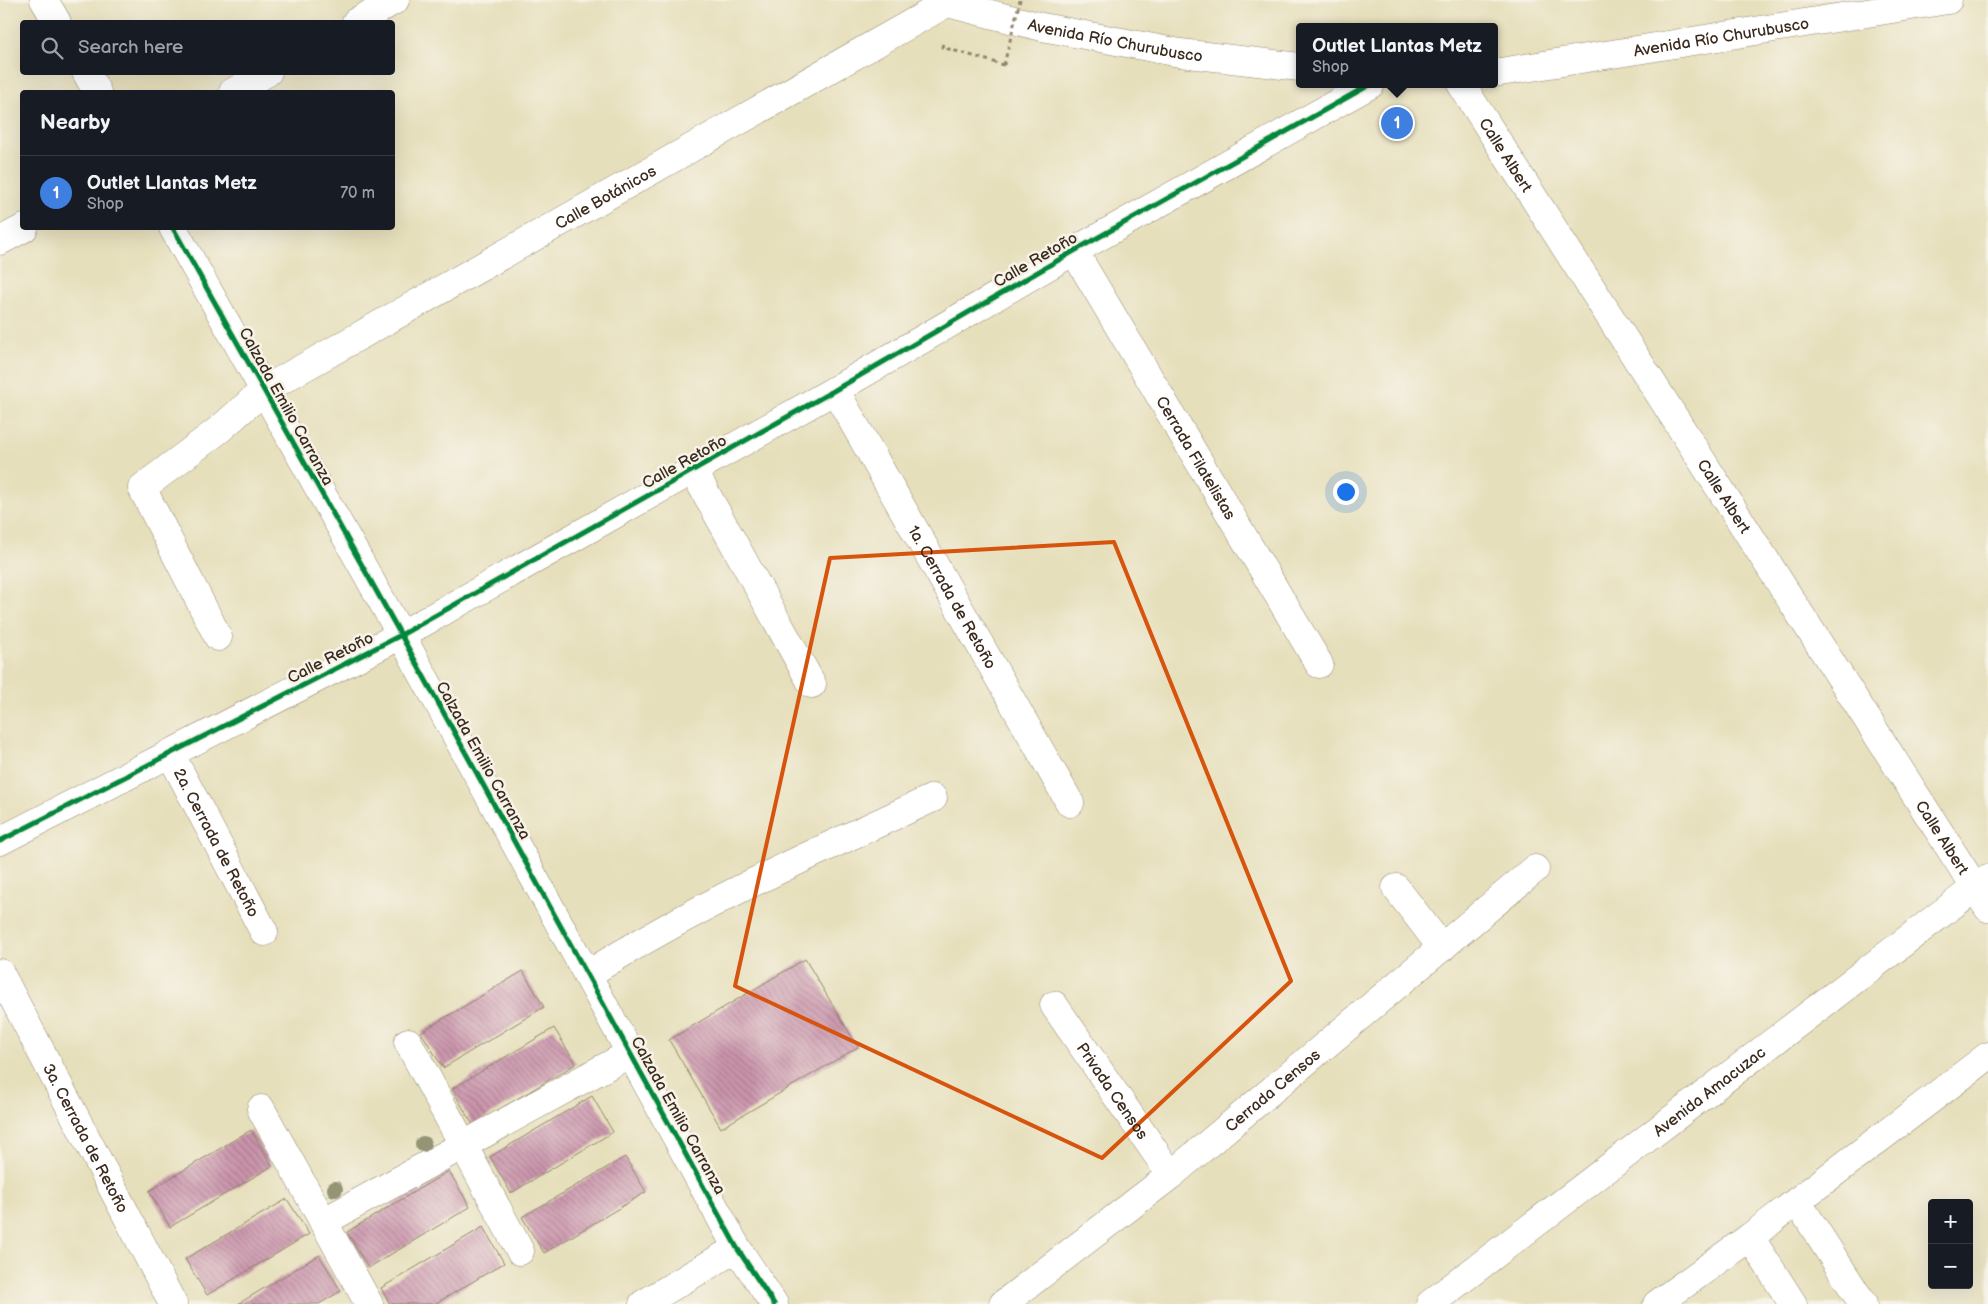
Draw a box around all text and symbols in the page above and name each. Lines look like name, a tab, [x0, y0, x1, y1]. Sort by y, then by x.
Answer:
street label: Avenida Río Churubusco	[1632, 15, 1810, 61]
street label: Avenida Río Churubusco	[1026, 16, 1204, 67]
search box	[20, 20, 395, 75]
popup	[1296, 23, 1498, 88]
icon: search	[38, 34, 66, 62]
text: Outlet Llantas Metz	[1312, 35, 1482, 58]
text: Search here	[78, 36, 183, 59]
text: Shop	[1312, 58, 1349, 77]
pin: 1	[1381, 104, 1413, 142]
text: Nearby	[40, 110, 110, 135]
street label: Calle Albert	[1474, 115, 1536, 196]
street label: Calle Botánicos	[552, 162, 660, 234]
text: Outlet Llantas Metz	[87, 172, 257, 195]
text: 1	[53, 184, 59, 203]
text: 70 m	[340, 184, 375, 203]
text: Shop	[87, 195, 124, 214]
street label: Calle Retoño	[990, 229, 1081, 292]
street label: Calzada Emilio Carranza	[234, 324, 337, 489]
street label: Cerrada Filatelistas	[1151, 393, 1239, 523]
street label: Calle Retoño	[639, 431, 730, 493]
street label: Calle Albert	[1693, 456, 1754, 537]
your location	[1333, 479, 1359, 505]
street label: 1a. Cerrada de Retoño	[903, 522, 1000, 673]
street label: Calle Retoño	[285, 629, 377, 688]
street label: Calzada Emilio Carranza	[431, 678, 534, 843]
street label: 2a. Cerrada de Retoño	[169, 766, 262, 921]
street label: Calle Albert	[1911, 797, 1972, 879]
street label: Calzada Emilio Carranza	[626, 1033, 729, 1198]
street label: Privada Censos	[1072, 1040, 1152, 1144]
street label: Avenida Amacuzac	[1650, 1043, 1770, 1141]
street label: Cerrada Censos	[1222, 1046, 1325, 1137]
street label: 3a. Cerrada de Retoño	[38, 1061, 132, 1216]
map controls	[1928, 1199, 1973, 1289]
button: +	[1928, 1199, 1973, 1244]
button: −	[1928, 1244, 1973, 1289]

